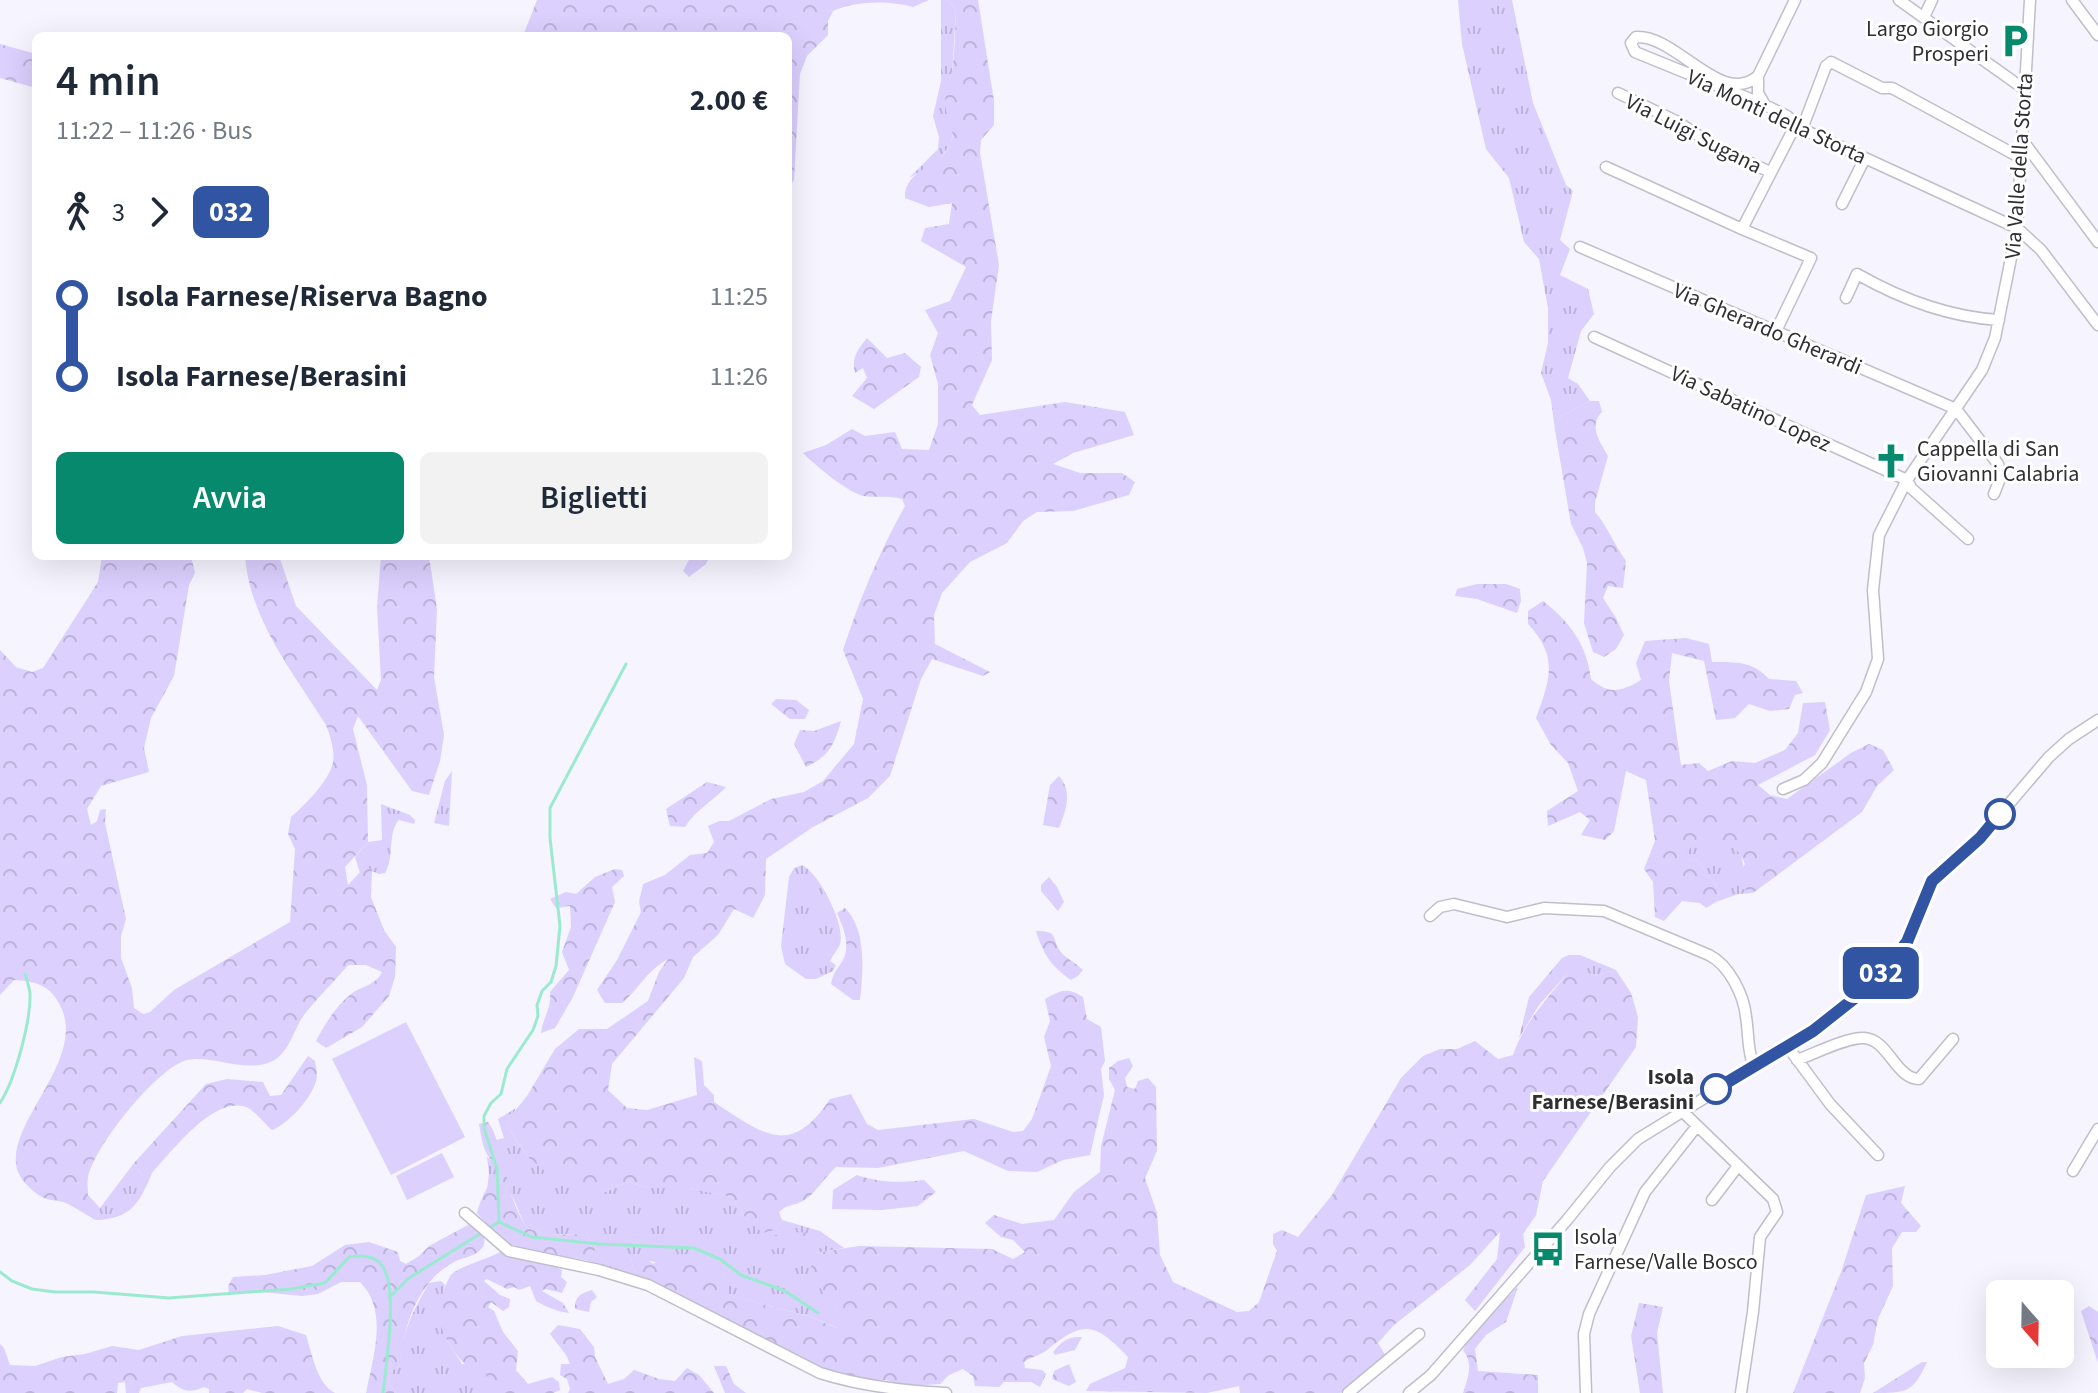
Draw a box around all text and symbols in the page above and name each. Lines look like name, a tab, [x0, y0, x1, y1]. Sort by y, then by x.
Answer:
place label: Largo Giorgio Prosperi	[1866, 13, 1989, 70]
parking icon: Largo Giorgio Prosperi	[1996, 22, 2034, 60]
text: 4 min	[56, 50, 161, 113]
street label: Via Monti della Storta	[1681, 61, 1872, 173]
street label: Via Valle della Storta	[1997, 72, 2041, 260]
text: 2.00 €	[690, 79, 768, 122]
street label: Via Luigi Sugana	[1620, 86, 1767, 182]
text: 11:22 – 11:26 · Bus	[56, 112, 252, 149]
icon: walk	[56, 190, 100, 234]
icon: forward	[137, 190, 181, 234]
text: 032	[209, 192, 253, 232]
text: 3	[112, 194, 125, 231]
text: Isola Farnese/Riserva Bagno	[116, 275, 488, 318]
street label: Via Gherardo Gherardi	[1668, 275, 1867, 383]
text: 11:25	[710, 278, 768, 315]
text: Isola Farnese/Berasini	[116, 355, 407, 398]
text: 11:26	[710, 358, 768, 395]
street label: Via Sabatino Lopez	[1665, 358, 1836, 460]
place label: Cappella di San Giovanni Calabria	[1917, 433, 2079, 490]
church icon: Cappella di San Giovanni Calabria	[1872, 442, 1910, 480]
button: Avvia	[56, 452, 404, 544]
button: Biglietti	[420, 452, 768, 544]
unlabelled marker	[1985, 799, 2015, 829]
line badge: 032	[1835, 947, 1927, 999]
text: 032	[1859, 953, 1903, 993]
place label: Isola Farnese/Berasini	[1531, 1061, 1694, 1118]
marker: Isola Farnese/Berasini	[1701, 1074, 1731, 1104]
place label: Isola Farnese/Valle Bosco	[1574, 1221, 1758, 1278]
bus stop icon: Isola Farnese/Valle Bosco	[1529, 1230, 1567, 1268]
north arrow	[1986, 1280, 2074, 1368]
map controls	[1986, 1280, 2074, 1368]

